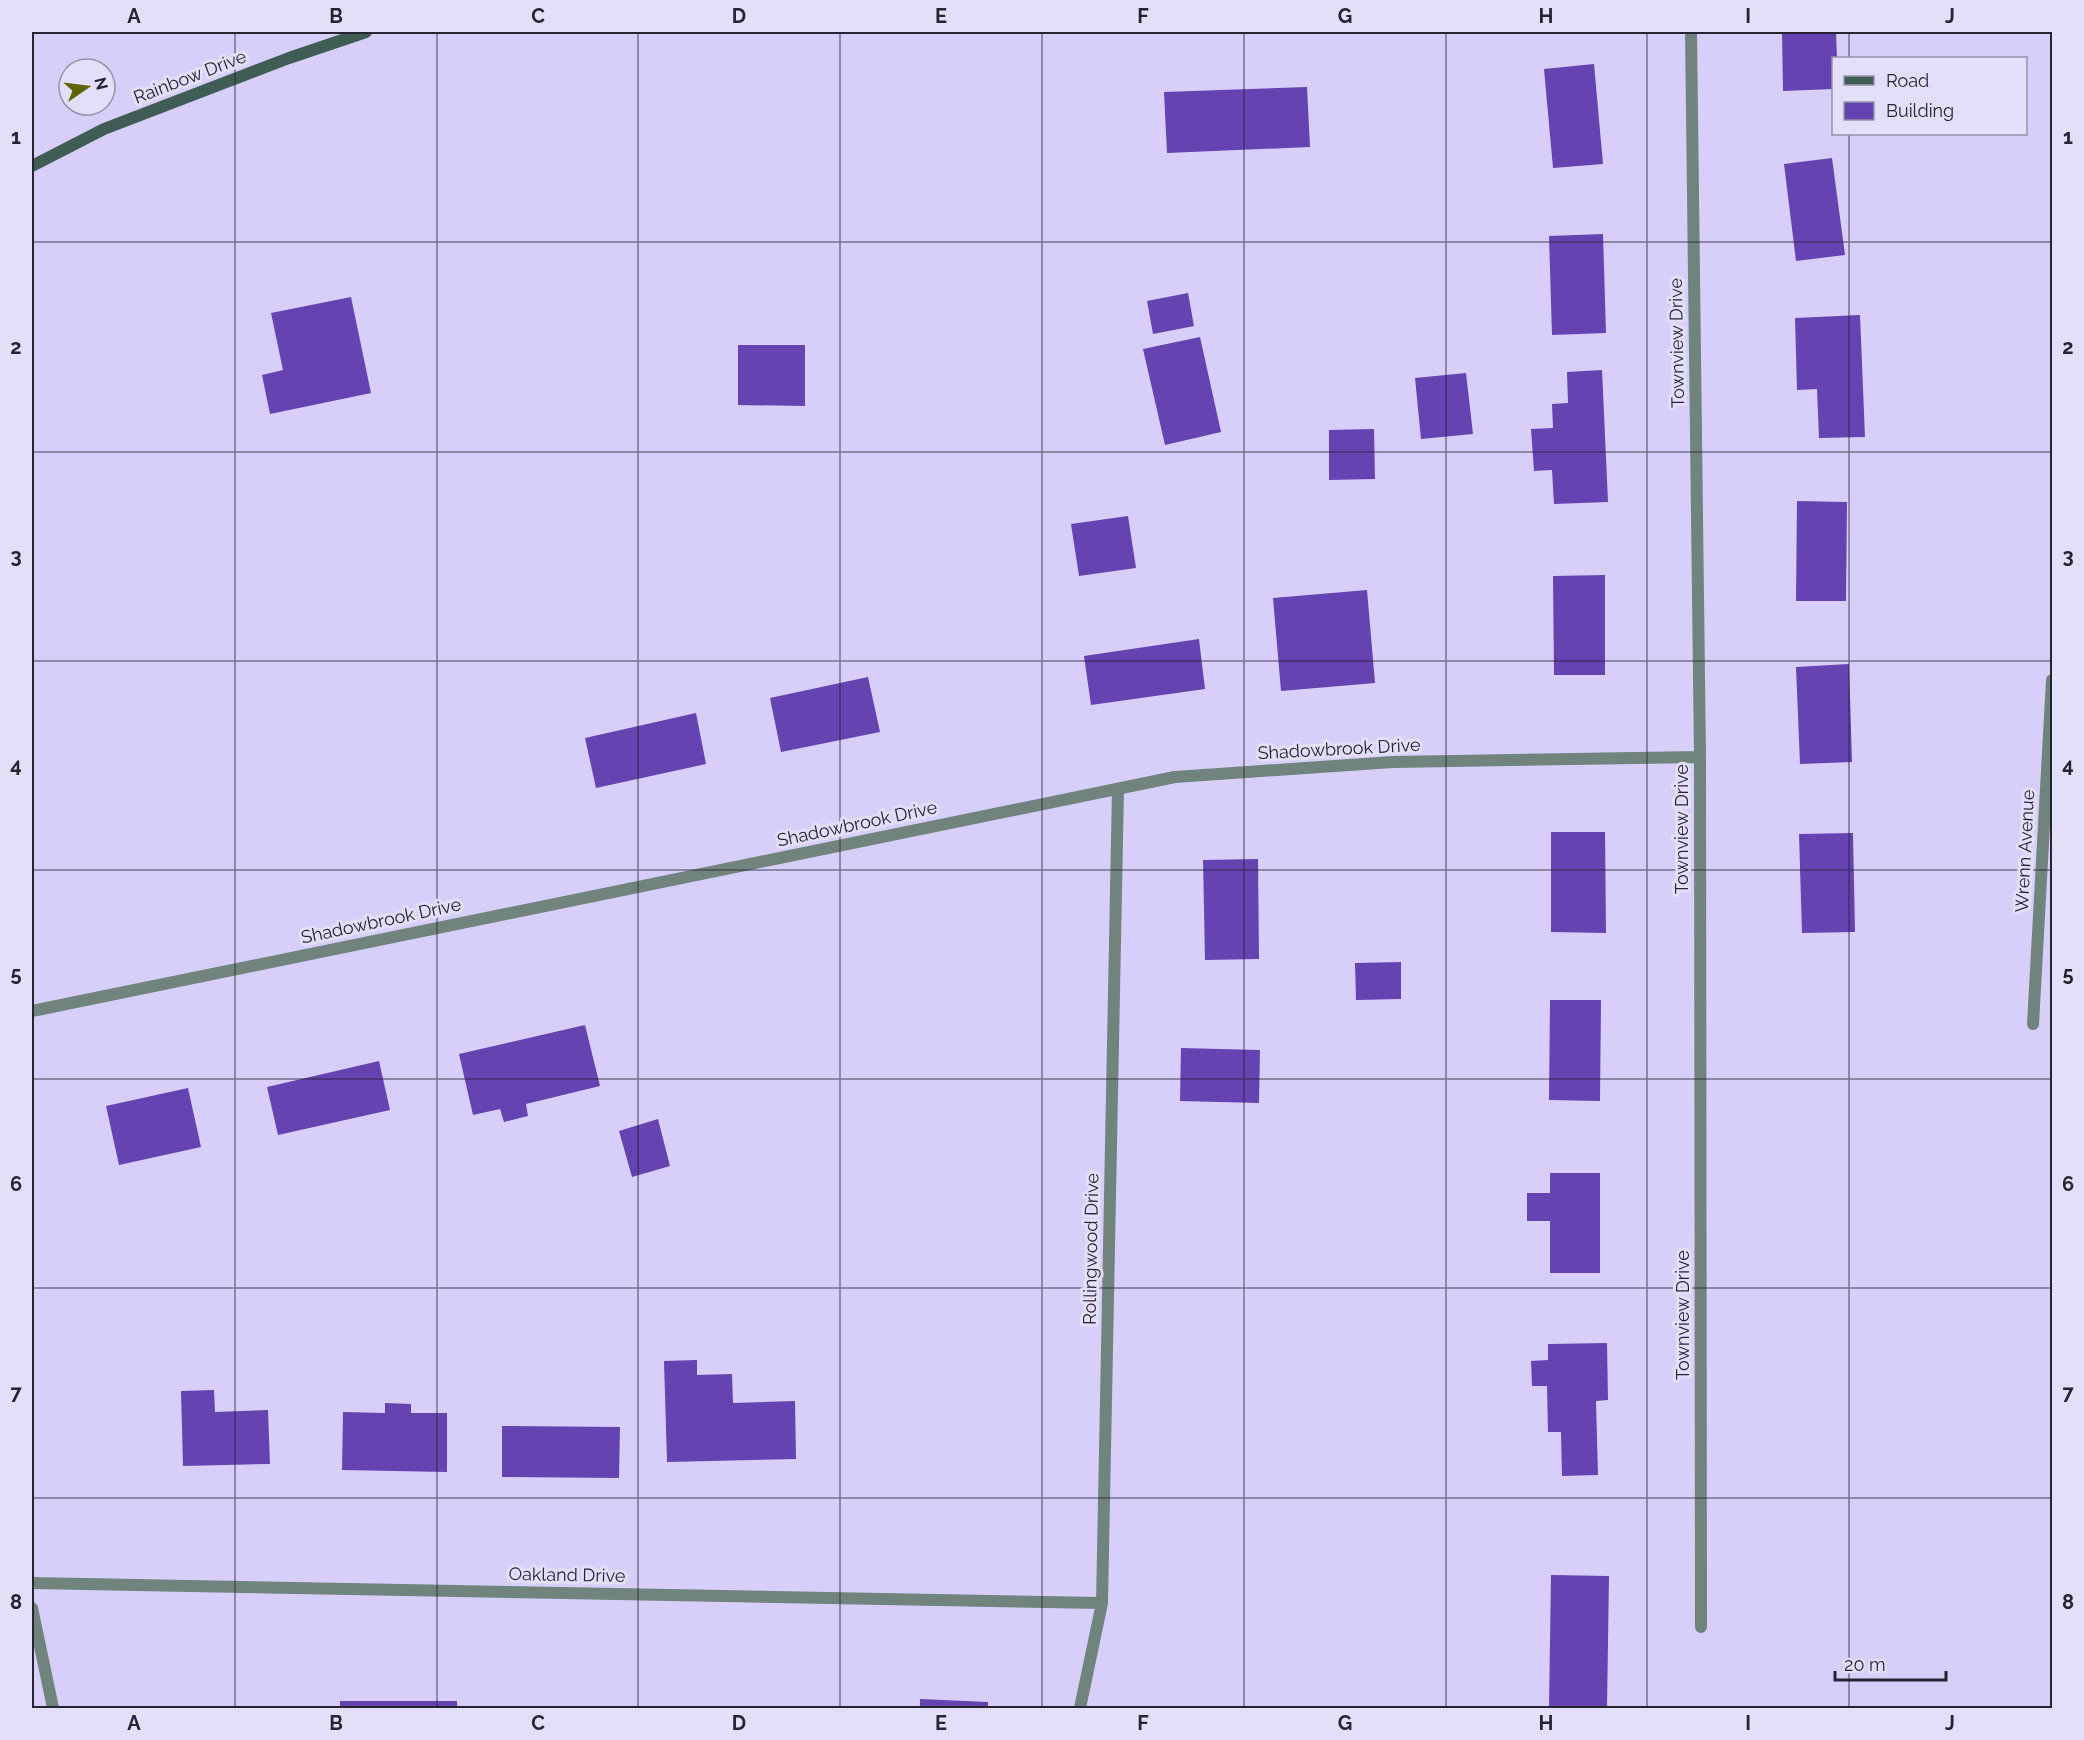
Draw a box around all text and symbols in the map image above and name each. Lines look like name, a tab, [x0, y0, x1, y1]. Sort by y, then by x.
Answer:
text: A	[127, 4, 141, 28]
text: B	[329, 4, 343, 28]
text: C	[531, 4, 545, 28]
text: D	[732, 4, 746, 28]
text: E	[935, 4, 947, 28]
text: F	[1137, 4, 1149, 28]
text: G	[1338, 4, 1352, 28]
text: H	[1539, 4, 1553, 28]
text: I	[1745, 4, 1751, 28]
text: J	[1945, 4, 1955, 28]
street label: Rainbow Drive	[131, 45, 250, 108]
north arrow	[57, 57, 117, 117]
legend	[1832, 57, 2027, 135]
text: Road	[1886, 70, 1929, 91]
text: N	[90, 75, 112, 92]
text: Building	[1886, 100, 1954, 121]
text: 1	[11, 125, 21, 149]
text: 1	[2063, 125, 2073, 149]
street label: Townview Drive	[1665, 278, 1688, 408]
text: 2	[10, 335, 22, 359]
text: 2	[2062, 335, 2074, 359]
text: 3	[10, 544, 22, 568]
text: 3	[2062, 544, 2074, 568]
street label: Shadowbrook Drive	[1257, 734, 1421, 763]
text: 4	[10, 753, 22, 777]
text: 4	[2062, 753, 2074, 777]
street label: Townview Drive	[1671, 764, 1692, 894]
street label: Wrenn Avenue	[2011, 789, 2038, 913]
street label: Shadowbrook Drive	[775, 796, 939, 851]
street label: Shadowbrook Drive	[299, 893, 463, 948]
text: 5	[10, 962, 22, 986]
text: 5	[2062, 962, 2074, 986]
text: 6	[10, 1172, 22, 1196]
street label: Rollingwood Drive	[1079, 1172, 1102, 1325]
text: 6	[2062, 1172, 2074, 1196]
street label: Townview Drive	[1672, 1250, 1693, 1380]
text: 7	[10, 1381, 22, 1405]
text: 7	[2062, 1381, 2074, 1405]
street label: Oakland Drive	[508, 1563, 626, 1586]
text: 8	[10, 1590, 22, 1614]
text: 8	[2062, 1590, 2074, 1614]
scale bar	[1835, 1644, 1946, 1682]
text: 20 m	[1844, 1654, 1886, 1675]
text: A	[127, 1711, 141, 1735]
text: B	[329, 1711, 343, 1735]
text: C	[531, 1711, 545, 1735]
text: D	[732, 1711, 746, 1735]
text: E	[935, 1711, 947, 1735]
text: F	[1137, 1711, 1149, 1735]
text: G	[1338, 1711, 1352, 1735]
text: H	[1539, 1711, 1553, 1735]
text: I	[1745, 1711, 1751, 1735]
text: J	[1945, 1711, 1955, 1735]

